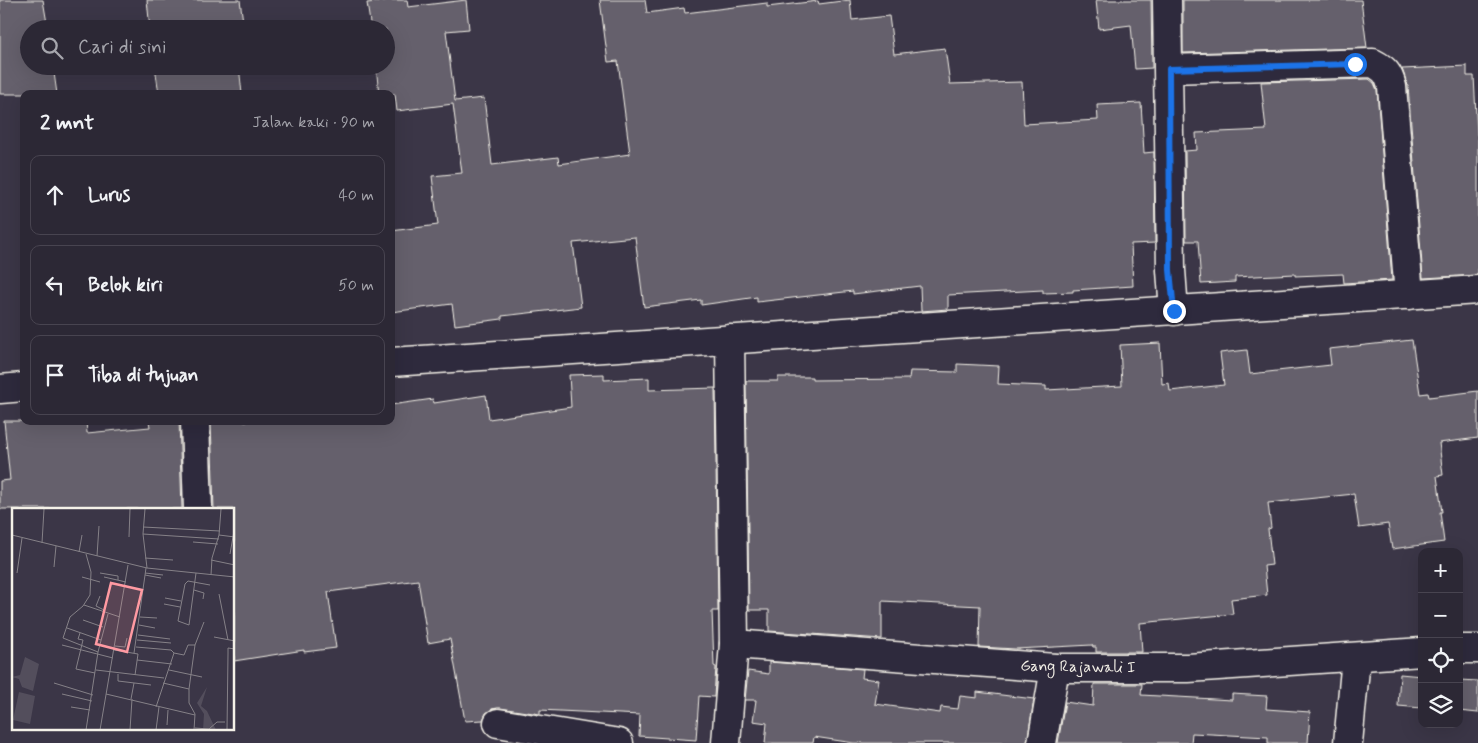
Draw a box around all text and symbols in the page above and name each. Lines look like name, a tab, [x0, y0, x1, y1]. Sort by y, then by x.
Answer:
search box	[20, 20, 395, 75]
icon: search	[38, 34, 66, 62]
text: Cari di sini	[78, 35, 166, 60]
route start	[1344, 53, 1367, 76]
text: 2 mnt	[40, 109, 94, 137]
text: Jalan kaki · 90 m	[252, 112, 375, 133]
icon: ahead	[41, 181, 69, 209]
text: Lurus	[88, 183, 130, 208]
text: 40 m	[338, 185, 374, 206]
icon: left	[41, 271, 69, 299]
text: Belok kiri	[88, 273, 163, 298]
text: 50 m	[338, 275, 374, 296]
route end	[1163, 300, 1186, 323]
icon: arrive	[41, 361, 69, 389]
text: Tiba di tujuan	[88, 363, 199, 388]
inset map	[12, 508, 235, 730]
map controls	[1418, 548, 1463, 728]
button: +	[1418, 548, 1463, 593]
button: −	[1418, 593, 1463, 638]
button: locate	[1418, 638, 1463, 683]
street label: Gang Rajawali I	[1020, 655, 1136, 680]
button: layers	[1418, 683, 1463, 728]

